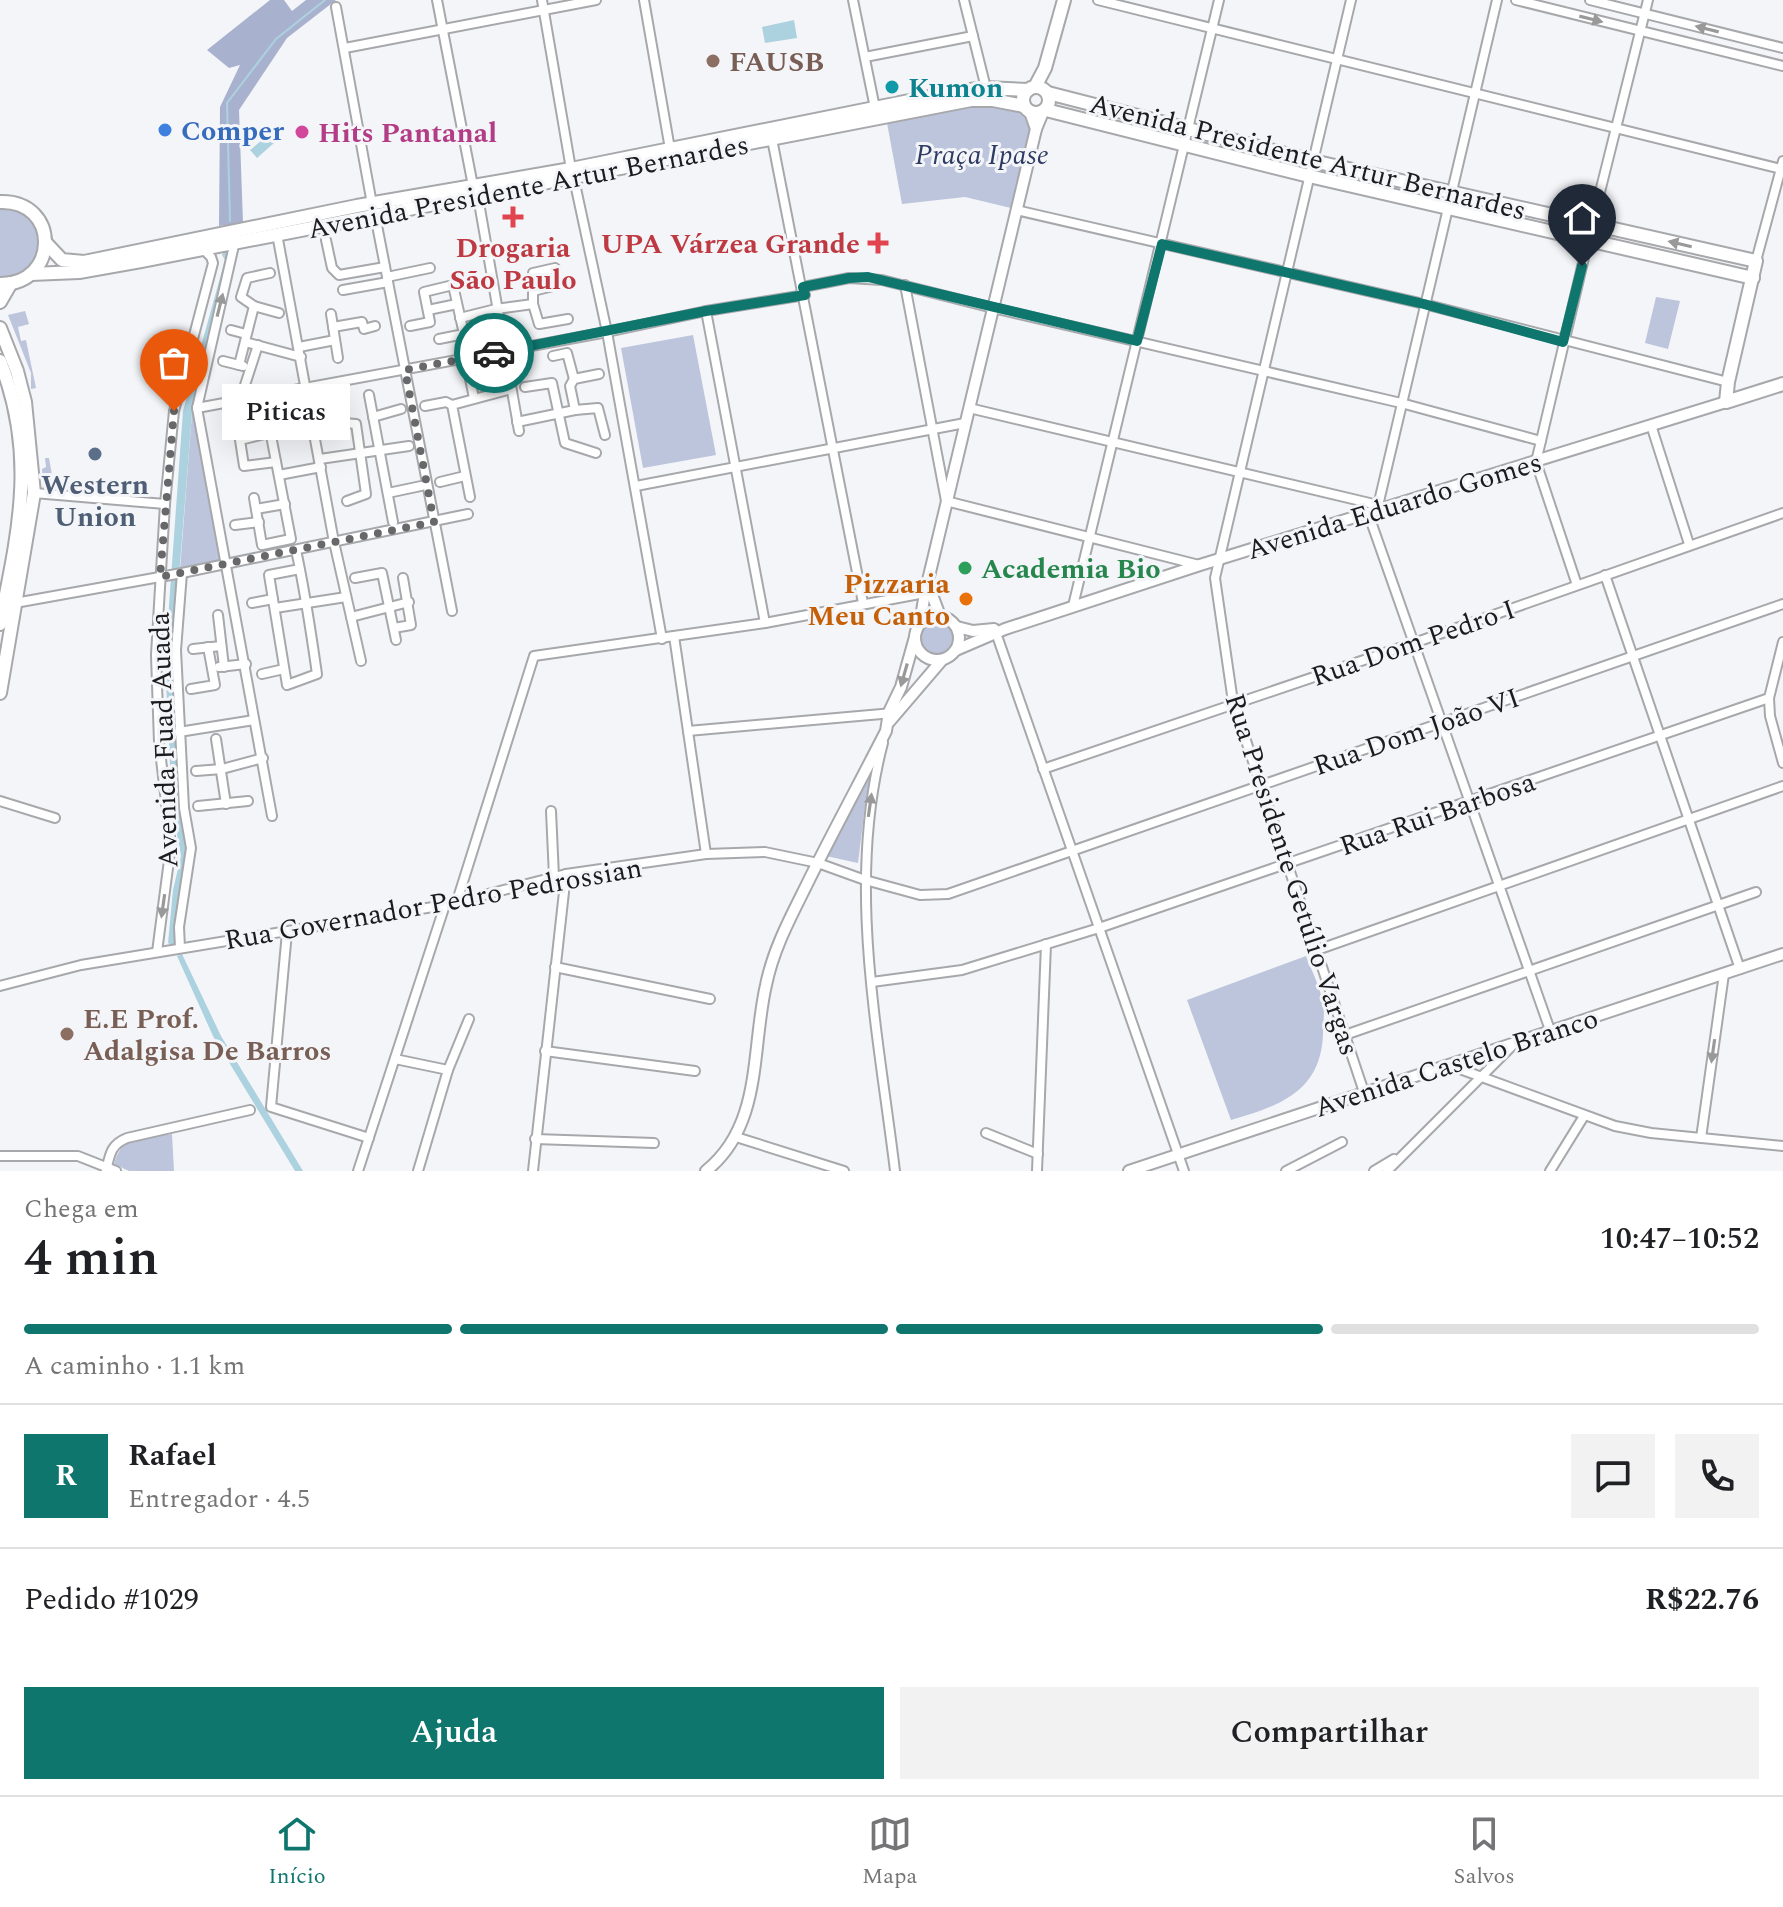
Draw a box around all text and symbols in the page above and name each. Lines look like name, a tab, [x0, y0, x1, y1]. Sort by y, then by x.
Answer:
one-way arrow	[1579, 13, 1604, 25]
one-way arrow	[1695, 22, 1720, 35]
place label: FAUSB	[729, 41, 824, 84]
marker: FAUSB	[704, 52, 722, 70]
place label: Kumon	[908, 67, 1003, 110]
marker: Kumon	[883, 78, 901, 96]
street label: Avenida Presidente Artur Bernardes	[1085, 82, 1531, 233]
place label: Comper	[181, 110, 284, 153]
place label: Hits Pantanal	[318, 112, 497, 155]
marker: Comper	[156, 121, 174, 139]
marker: Hits Pantanal	[293, 123, 311, 141]
street label: Avenida Presidente Artur Bernardes	[304, 124, 753, 251]
park label: Praça Ipase	[915, 134, 1049, 177]
pin	[1548, 184, 1616, 266]
icon: home	[1560, 196, 1604, 240]
marker: Drogaria São Paulo	[504, 208, 522, 226]
place label: UPA Várzea Grande	[601, 223, 860, 266]
place label: Drogaria São Paulo	[449, 227, 577, 302]
marker: UPA Várzea Grande	[867, 232, 889, 254]
one-way arrow	[1667, 237, 1692, 250]
one-way arrow	[214, 292, 227, 317]
courier	[454, 313, 534, 393]
pin	[140, 329, 208, 411]
icon: car	[472, 331, 516, 375]
icon: bag	[152, 341, 196, 385]
callout: Piticas	[222, 383, 350, 439]
text: Piticas	[246, 392, 326, 432]
street label: Avenida Eduardo Gomes	[1242, 441, 1547, 572]
marker: Western Union	[86, 445, 104, 463]
place label: Western Union	[41, 464, 149, 539]
place label: Academia Bio	[981, 548, 1161, 591]
marker: Academia Bio	[956, 559, 974, 577]
place label: Pizzaria Meu Canto	[807, 563, 951, 638]
street label: Rua Dom Pedro I	[1306, 588, 1521, 698]
marker: Pizzaria Meu Canto	[957, 590, 975, 608]
street label: Avenida Fuad Auada	[139, 611, 190, 869]
one-way arrow	[897, 663, 910, 687]
street label: Rua Dom João VI	[1307, 677, 1526, 788]
street label: Rua Presidente Getúlio Vargas	[1213, 688, 1371, 1061]
street label: Rua Rui Barbosa	[1334, 761, 1542, 868]
one-way arrow	[864, 792, 877, 817]
street label: Rua Governador Pedro Pedrossian	[221, 847, 646, 962]
one-way arrow	[156, 893, 169, 918]
street label: Avenida Castelo Branco	[1309, 997, 1604, 1130]
place label: E.E Prof. Adalgisa De Barros	[83, 998, 331, 1073]
marker: E.E Prof. Adalgisa De Barros	[58, 1025, 76, 1043]
one-way arrow	[1706, 1039, 1719, 1064]
text: Chega em	[24, 1189, 139, 1229]
text: 10:47–10:52	[1600, 1216, 1759, 1262]
text: 4 min	[24, 1219, 159, 1298]
text: A caminho · 1.1 km	[24, 1346, 245, 1386]
text: Rafael	[128, 1433, 217, 1479]
button: chat	[1571, 1434, 1655, 1518]
button: phone	[1675, 1434, 1759, 1518]
text: R	[55, 1453, 77, 1499]
text: Entregador · 4.5	[128, 1479, 310, 1519]
text: Pedido #1029	[24, 1577, 199, 1623]
text: R$22.76	[1645, 1577, 1759, 1623]
button: Ajuda	[24, 1687, 884, 1779]
button: Compartilhar	[900, 1687, 1759, 1779]
tab: Início	[268, 1812, 326, 1893]
tab: Mapa	[862, 1812, 917, 1893]
tab: Salvos	[1454, 1812, 1515, 1893]

